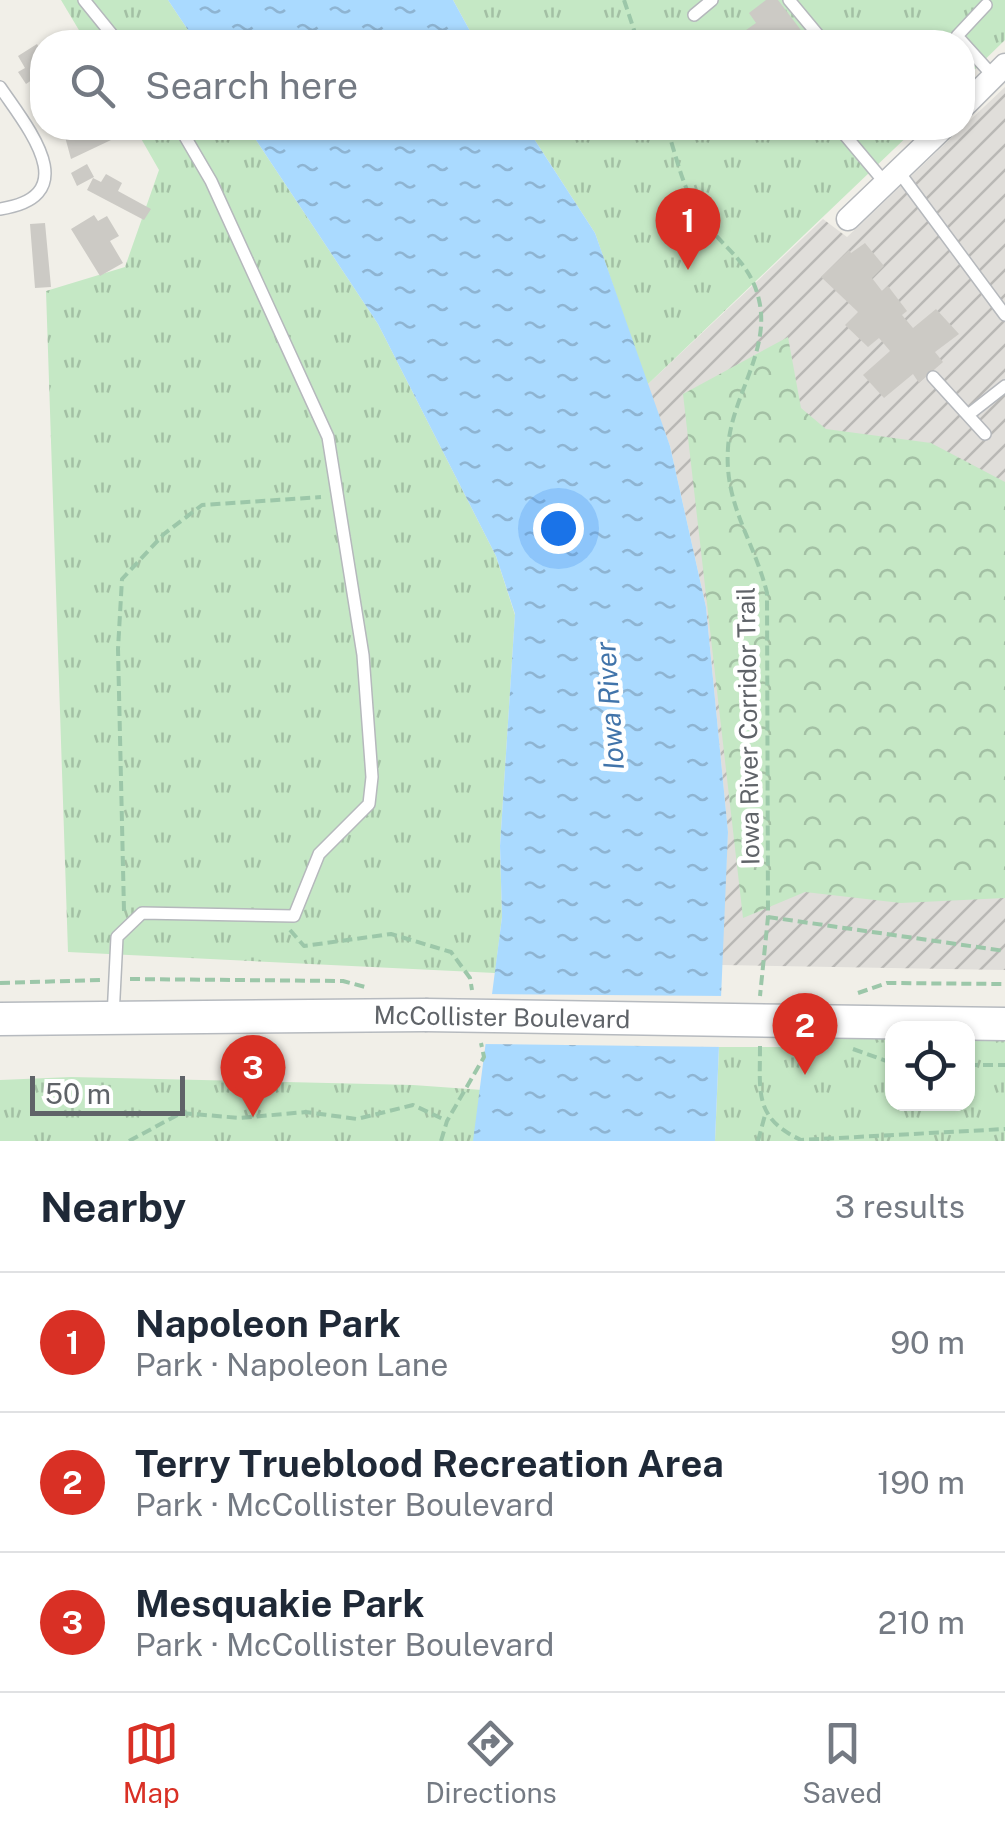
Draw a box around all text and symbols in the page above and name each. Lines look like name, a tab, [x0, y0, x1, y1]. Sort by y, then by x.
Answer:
search box	[30, 30, 975, 140]
icon: search	[65, 58, 120, 113]
text: Search here	[145, 63, 358, 108]
pin: 1	[656, 188, 720, 270]
your location	[533, 503, 584, 554]
street label: Iowa River Corridor Trail	[731, 587, 765, 865]
water label: Iowa River	[588, 640, 630, 771]
pin: 2	[772, 992, 838, 1075]
street label: McCollister Boulevard	[373, 1000, 631, 1034]
map controls	[885, 1021, 975, 1111]
button: locate	[885, 1021, 975, 1111]
pin: 3	[220, 1034, 286, 1117]
scale bar	[30, 1071, 185, 1116]
text: 50 m	[45, 1077, 111, 1110]
text: Nearby	[40, 1182, 186, 1231]
text: 3 results	[835, 1188, 965, 1225]
text: Napoleon Park	[135, 1301, 401, 1346]
text: 1	[66, 1324, 79, 1361]
text: 90 m	[890, 1324, 965, 1361]
text: Park · Napoleon Lane	[135, 1346, 448, 1383]
text: Terry Trueblood Recreation Area	[135, 1441, 724, 1486]
text: 2	[62, 1464, 83, 1501]
text: 190 m	[877, 1464, 965, 1501]
text: Park · McCollister Boulevard	[135, 1486, 554, 1523]
text: Mesquakie Park	[135, 1581, 424, 1626]
text: 3	[62, 1604, 83, 1641]
text: 210 m	[878, 1604, 965, 1641]
text: Park · McCollister Boulevard	[135, 1626, 554, 1663]
tab: Map	[123, 1716, 180, 1809]
tab: Directions	[425, 1716, 557, 1809]
tab: Saved	[802, 1716, 882, 1809]

